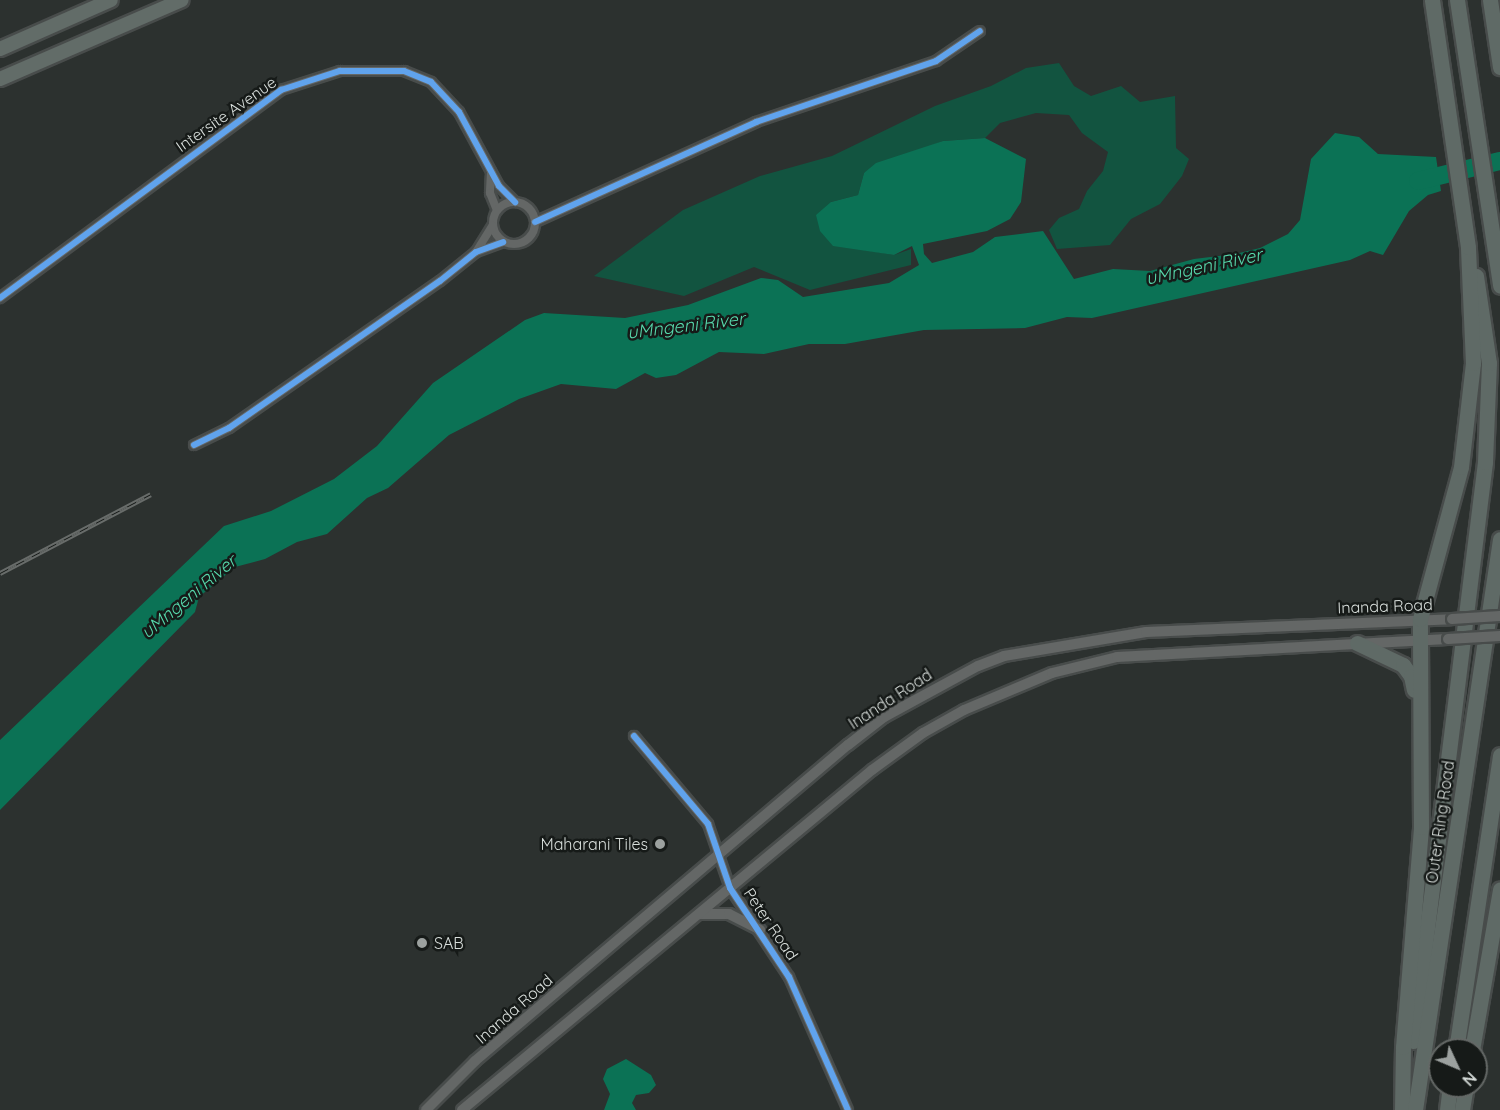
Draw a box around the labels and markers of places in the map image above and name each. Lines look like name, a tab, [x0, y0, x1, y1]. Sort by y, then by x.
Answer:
place label: Maharani Tiles	[540, 834, 648, 854]
marker: Maharani Tiles	[653, 837, 667, 851]
place label: SAB	[434, 933, 464, 953]
marker: SAB	[415, 936, 429, 950]

